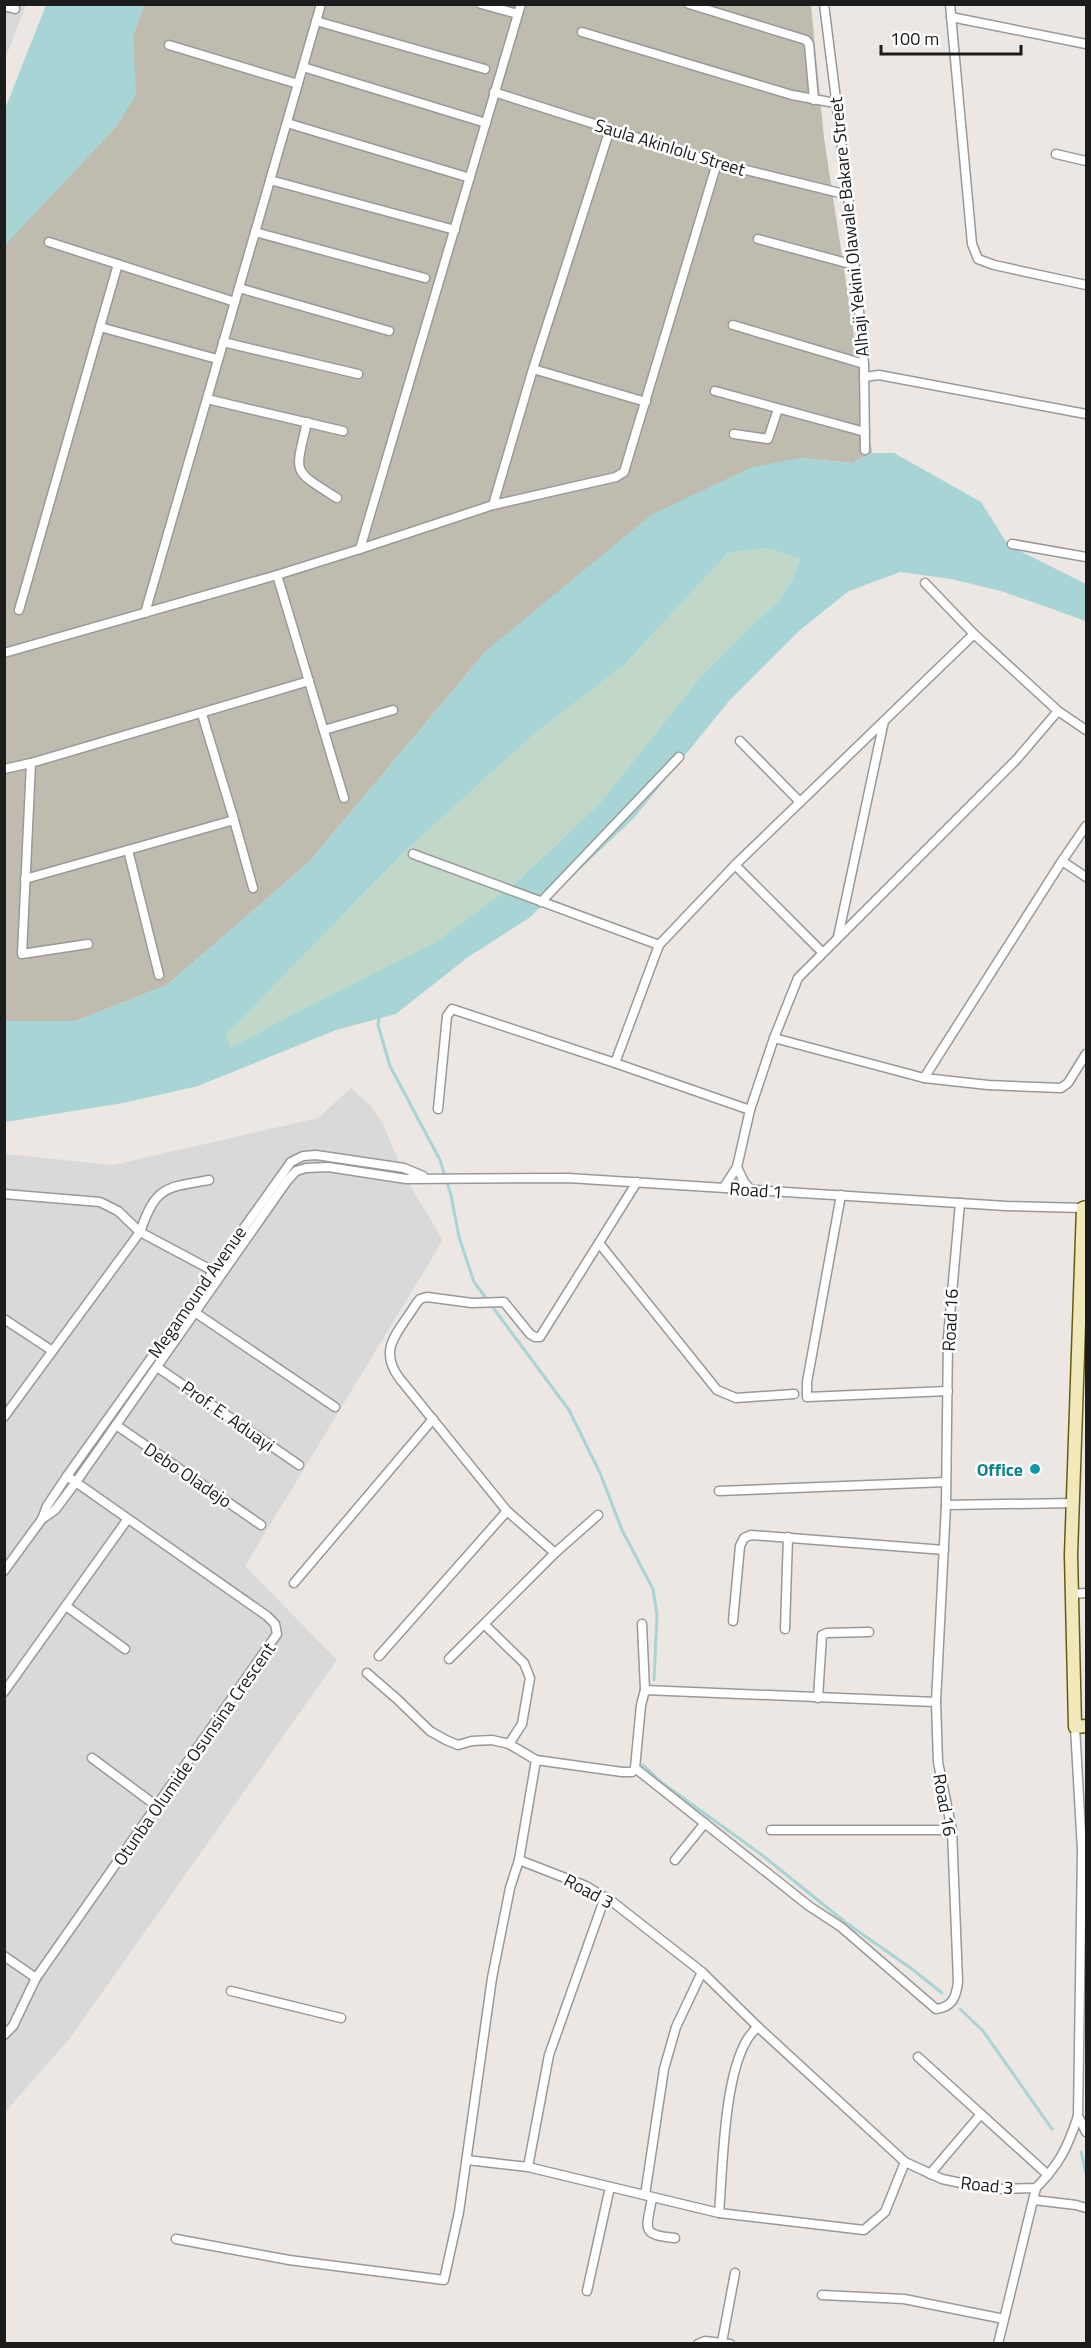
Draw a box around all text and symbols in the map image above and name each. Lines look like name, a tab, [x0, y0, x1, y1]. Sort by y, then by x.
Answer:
scale bar	[881, 18, 1020, 56]
text: 100 m	[890, 25, 939, 52]
street label: Alhaji Yekini Olawale Bakare Street	[822, 95, 876, 358]
street label: Saula Akinlolu Street	[591, 111, 749, 183]
street label: Road 1	[729, 1175, 783, 1205]
street label: Megamound Avenue	[141, 1220, 253, 1364]
street label: Road 16	[935, 1288, 965, 1352]
street label: Prof. E. Aduayi	[176, 1374, 280, 1458]
street label: Debo Oladejo	[139, 1436, 237, 1514]
place label: Office	[977, 1456, 1023, 1483]
marker: Office	[1028, 1462, 1042, 1476]
street label: Otunba Olumide Osunsina Crescent	[106, 1636, 282, 1871]
street label: Road 16	[926, 1772, 964, 1838]
street label: Road 3	[559, 1867, 619, 1915]
street label: Road 3	[959, 2169, 1015, 2201]

